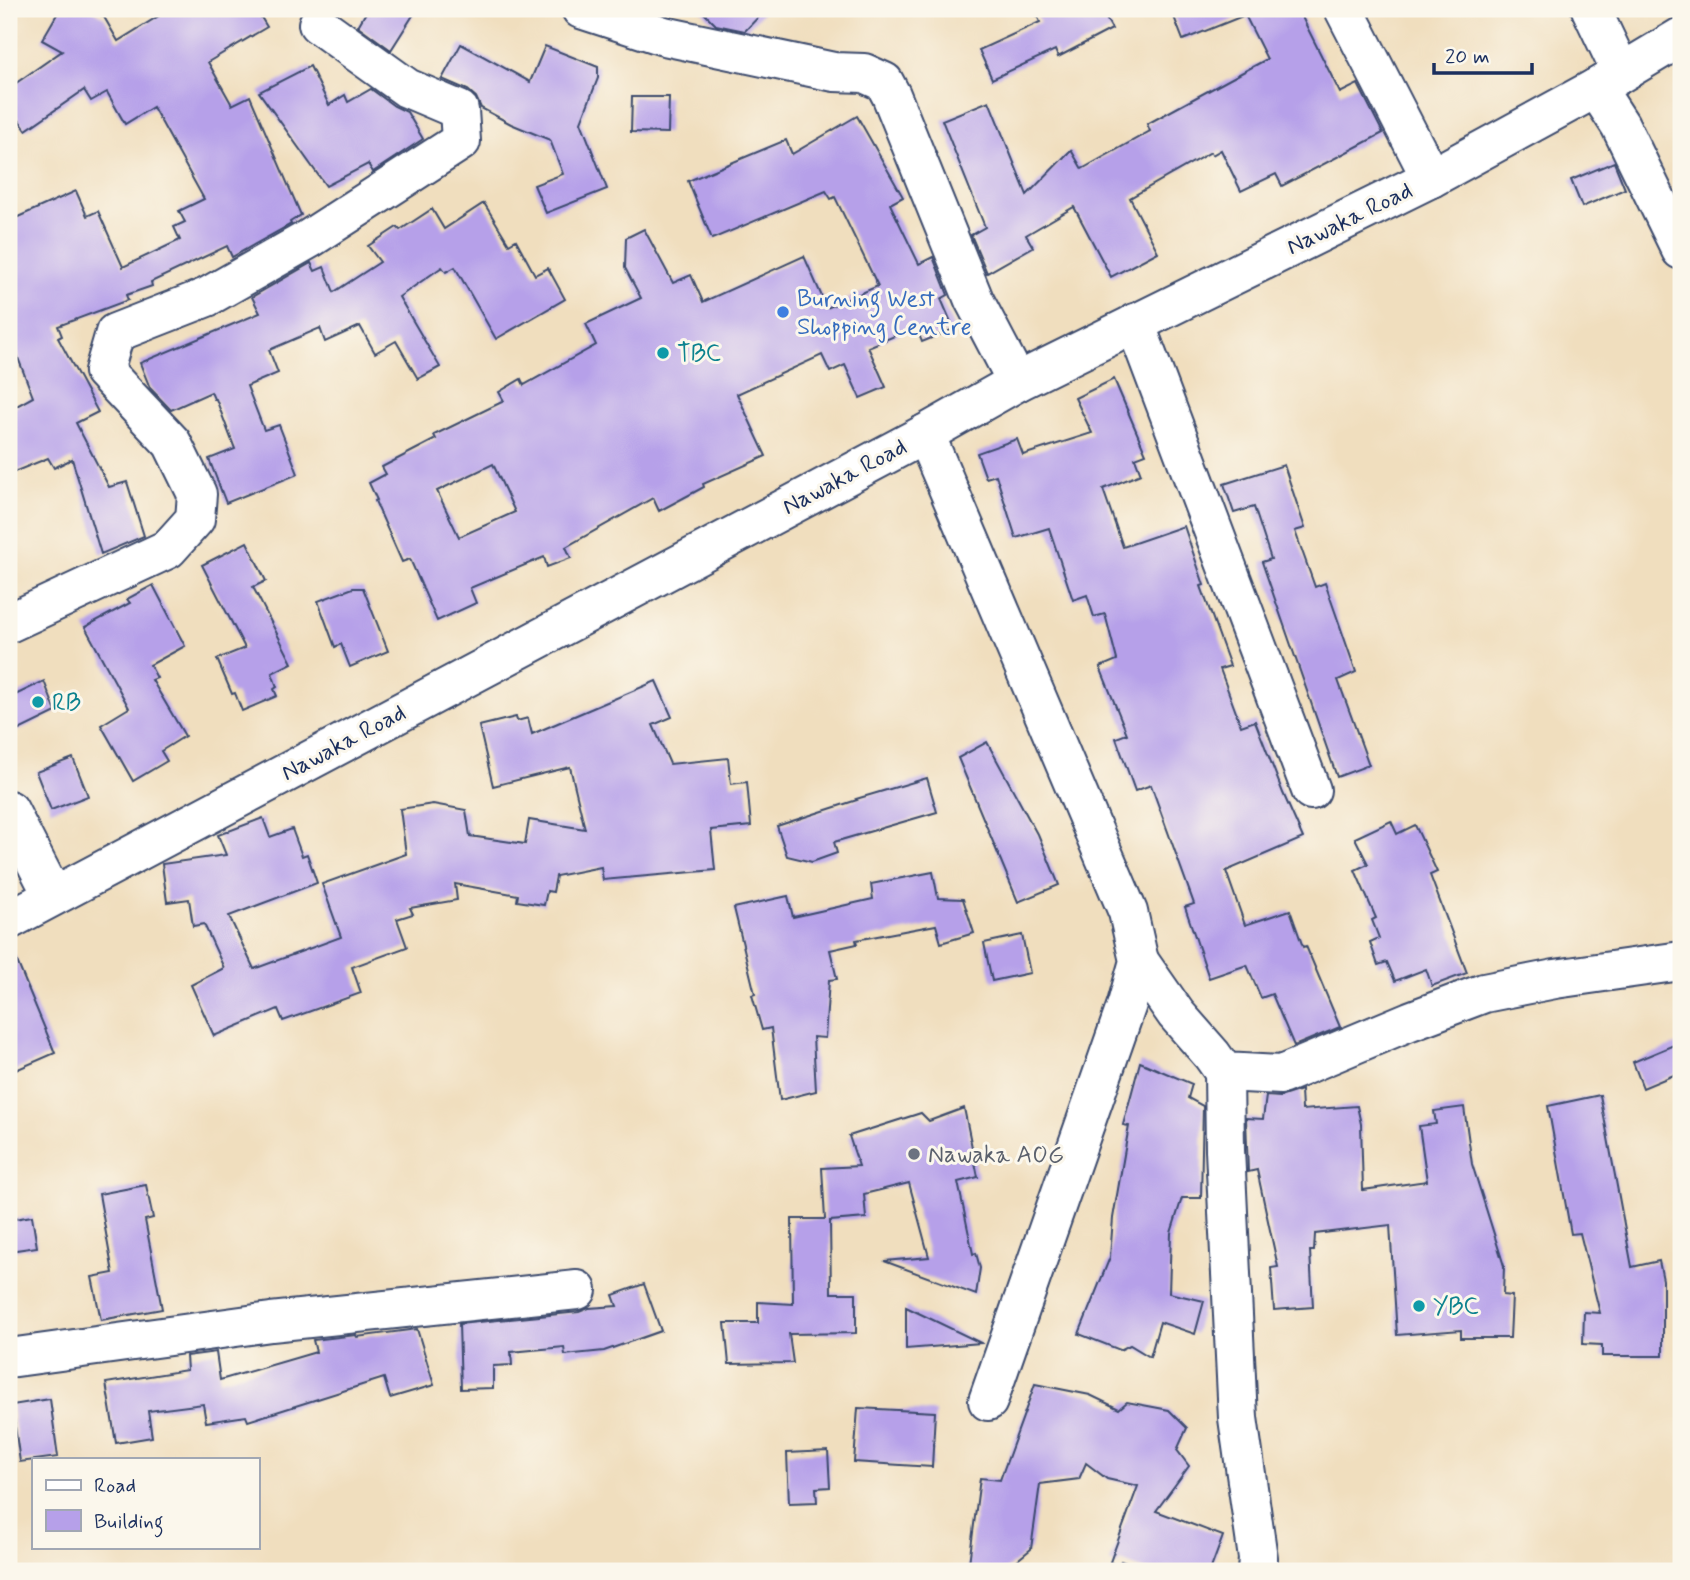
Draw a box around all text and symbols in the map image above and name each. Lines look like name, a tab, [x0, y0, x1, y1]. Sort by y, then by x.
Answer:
scale bar	[1434, 32, 1532, 76]
text: 20 m	[1445, 43, 1490, 71]
street label: Nawaka Road	[1281, 175, 1418, 263]
place label: Burning West Shopping Centre	[797, 284, 971, 343]
marker: Burning West Shopping Centre	[775, 304, 791, 320]
place label: TBC	[677, 339, 721, 370]
marker: TBC	[655, 345, 671, 361]
street label: Nawaka Road	[777, 432, 912, 523]
place label: RB	[52, 688, 81, 719]
marker: RB	[30, 694, 46, 710]
street label: Nawaka Road	[276, 698, 411, 789]
place label: Nawaka AOG	[928, 1140, 1064, 1171]
marker: Nawaka AOG	[906, 1146, 922, 1162]
place label: YBC	[1433, 1292, 1479, 1323]
marker: YBC	[1411, 1298, 1427, 1314]
legend	[32, 1458, 259, 1548]
text: Road	[94, 1472, 136, 1500]
text: Building	[94, 1508, 164, 1538]

